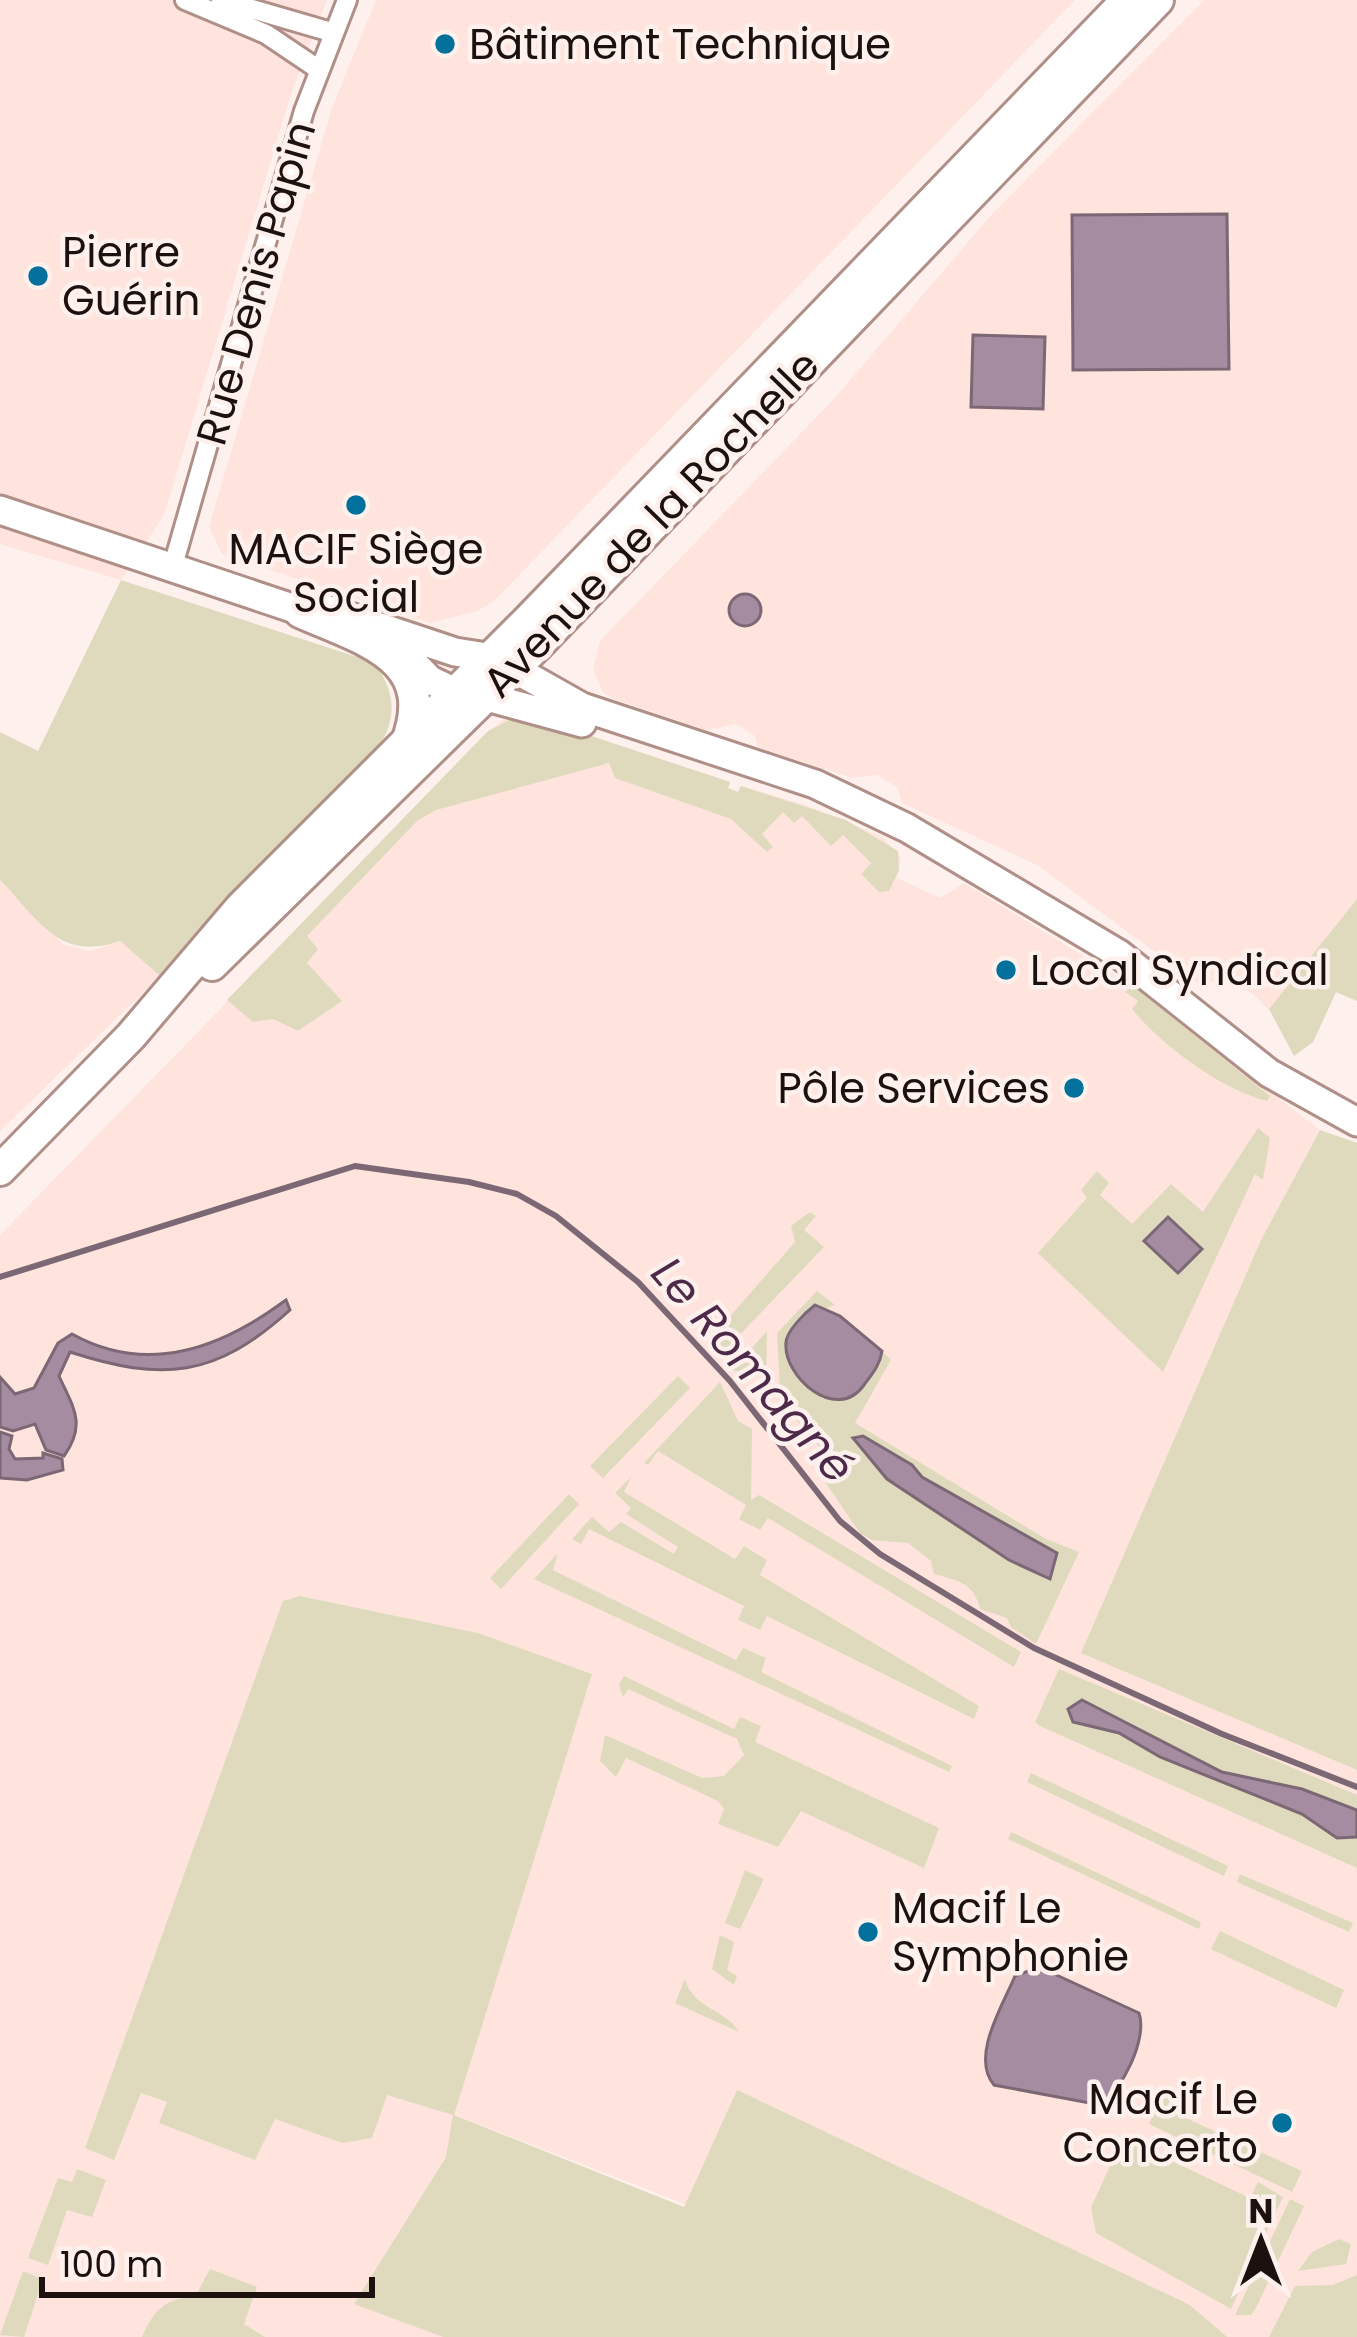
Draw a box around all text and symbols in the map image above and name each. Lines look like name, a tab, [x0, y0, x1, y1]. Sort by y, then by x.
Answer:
place label: Bâtiment Technique	[469, 15, 891, 74]
marker: Bâtiment Technique	[432, 31, 458, 57]
street label: Rue Denis Papin	[182, 114, 330, 452]
place label: Pierre Guérin	[62, 223, 200, 330]
marker: Pierre Guérin	[25, 263, 51, 289]
street label: Avenue de la Rochelle	[469, 337, 833, 711]
marker: MACIF Siège Social	[343, 492, 369, 518]
place label: MACIF Siège Social	[228, 520, 484, 627]
place label: Local Syndical	[1030, 941, 1329, 1000]
marker: Local Syndical	[993, 957, 1019, 983]
place label: Pôle Services	[778, 1059, 1050, 1118]
marker: Pôle Services	[1061, 1075, 1087, 1101]
water label: Le Romagné	[637, 1243, 869, 1497]
place label: Macif Le Symphonie	[892, 1879, 1129, 1986]
marker: Macif Le Symphonie	[855, 1919, 881, 1945]
place label: Macif Le Concerto	[1062, 2070, 1258, 2177]
marker: Macif Le Concerto	[1269, 2110, 1295, 2136]
north arrow	[1201, 2181, 1321, 2301]
text: N	[1249, 2188, 1273, 2235]
scale bar	[42, 2223, 372, 2297]
text: 100 m	[60, 2239, 163, 2290]

